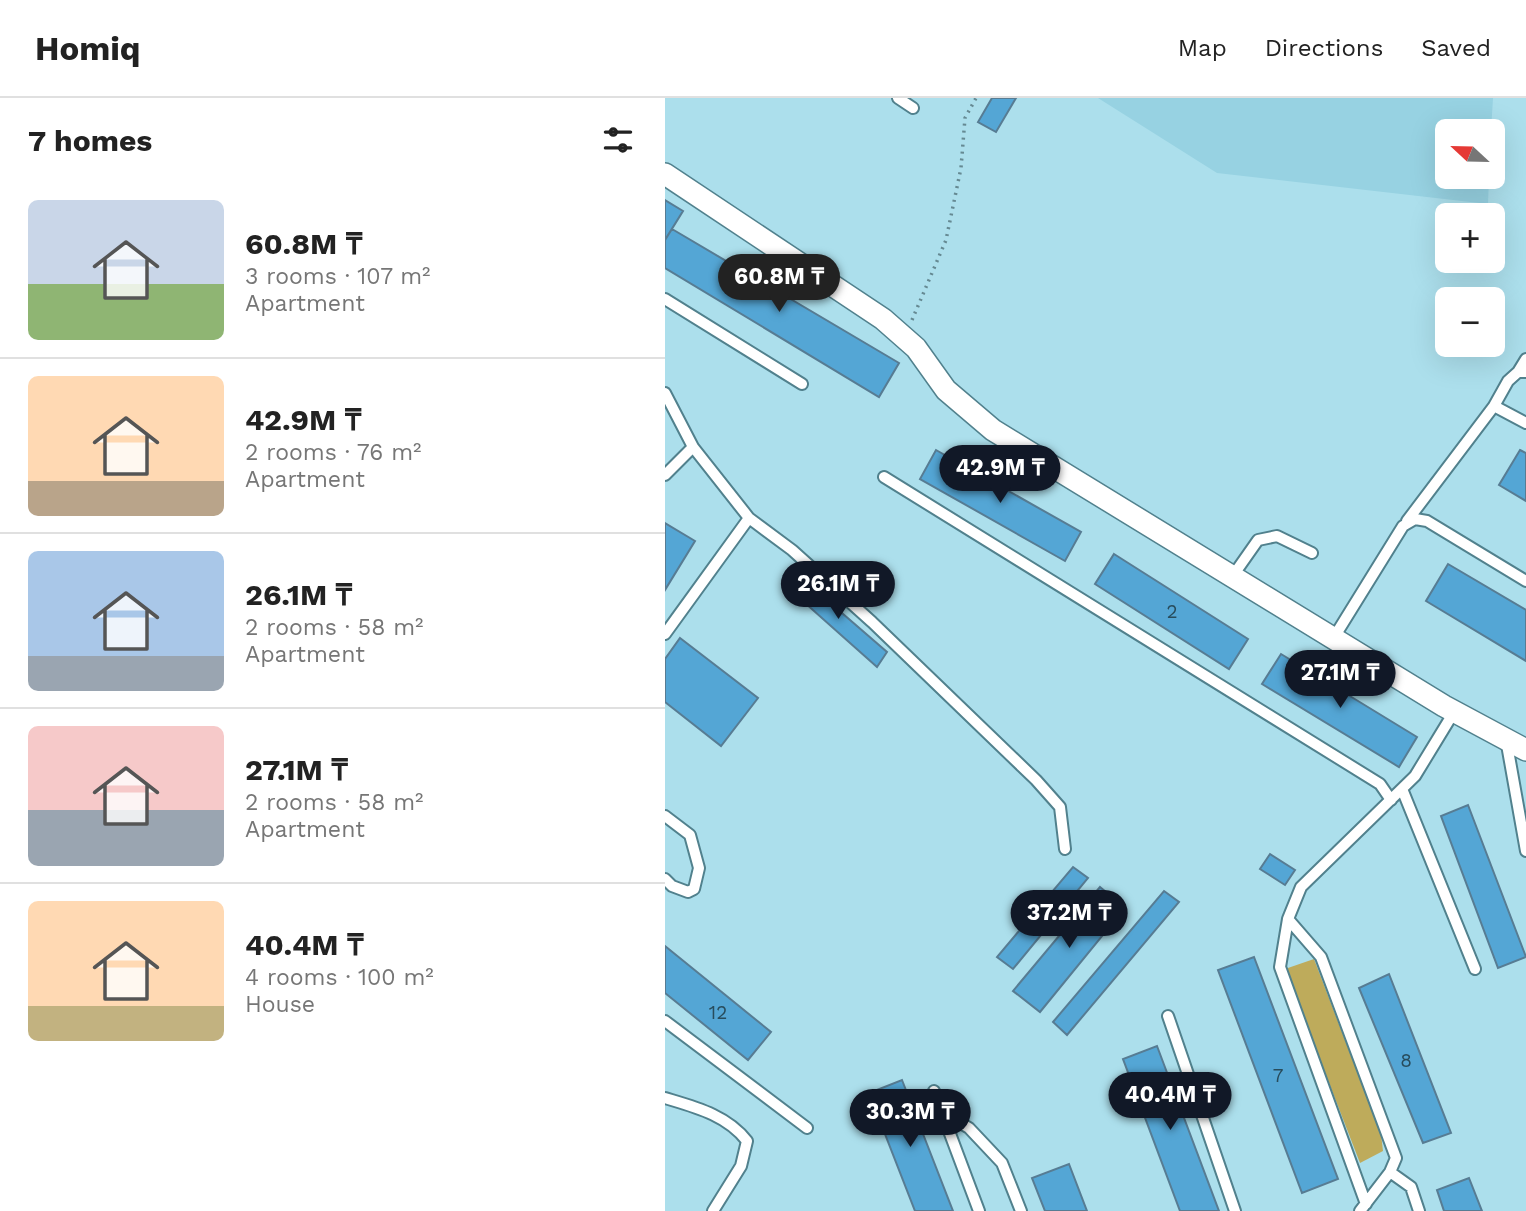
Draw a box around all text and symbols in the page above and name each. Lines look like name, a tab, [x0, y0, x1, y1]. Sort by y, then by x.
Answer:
text: Homiq	[35, 29, 141, 68]
text: Map	[1178, 34, 1227, 62]
text: Directions	[1265, 34, 1383, 62]
text: Saved	[1421, 34, 1491, 62]
north arrow	[1435, 119, 1505, 189]
map controls	[1435, 119, 1505, 357]
icon: filters	[599, 121, 637, 159]
text: 7 homes	[28, 123, 152, 158]
button: +	[1435, 203, 1505, 273]
text: 60.8M ₸	[245, 226, 362, 261]
icon: home	[84, 228, 168, 312]
pin: 60.8M ₸	[714, 254, 844, 314]
text: 3 rooms · 107 m²	[245, 263, 431, 290]
text: 60.8M ₸	[734, 263, 824, 290]
button: −	[1435, 287, 1505, 357]
text: Apartment	[245, 290, 365, 317]
text: 42.9M ₸	[245, 402, 361, 437]
icon: home	[84, 404, 168, 488]
text: 2 rooms · 76 m²	[245, 439, 421, 466]
pin: 42.9M ₸	[935, 446, 1065, 505]
text: 42.9M ₸	[955, 454, 1045, 481]
text: Apartment	[245, 466, 365, 493]
pin: 26.1M ₸	[773, 561, 903, 621]
text: 26.1M ₸	[797, 570, 879, 597]
text: 26.1M ₸	[245, 577, 352, 612]
icon: home	[84, 579, 168, 663]
house number: 2	[1166, 600, 1178, 623]
text: 2 rooms · 58 m²	[245, 614, 424, 641]
text: Apartment	[245, 641, 365, 668]
pin: 27.1M ₸	[1275, 650, 1405, 710]
text: 27.1M ₸	[1301, 659, 1379, 686]
text: 27.1M ₸	[245, 752, 348, 787]
icon: home	[84, 754, 168, 838]
text: 2 rooms · 58 m²	[245, 789, 424, 816]
text: Apartment	[245, 816, 365, 843]
pin: 37.2M ₸	[1004, 890, 1134, 950]
text: 37.2M ₸	[1027, 899, 1111, 926]
text: 40.4M ₸	[245, 927, 364, 962]
icon: home	[84, 929, 168, 1013]
text: 4 rooms · 100 m²	[245, 964, 434, 991]
text: House	[245, 991, 315, 1018]
house number: 12	[709, 1001, 727, 1024]
house number: 8	[1400, 1049, 1412, 1072]
house number: 7	[1273, 1064, 1283, 1087]
pin: 40.4M ₸	[1105, 1072, 1235, 1132]
text: 40.4M ₸	[1125, 1081, 1215, 1108]
pin: 30.3M ₸	[845, 1090, 975, 1149]
text: 30.3M ₸	[866, 1098, 954, 1125]

